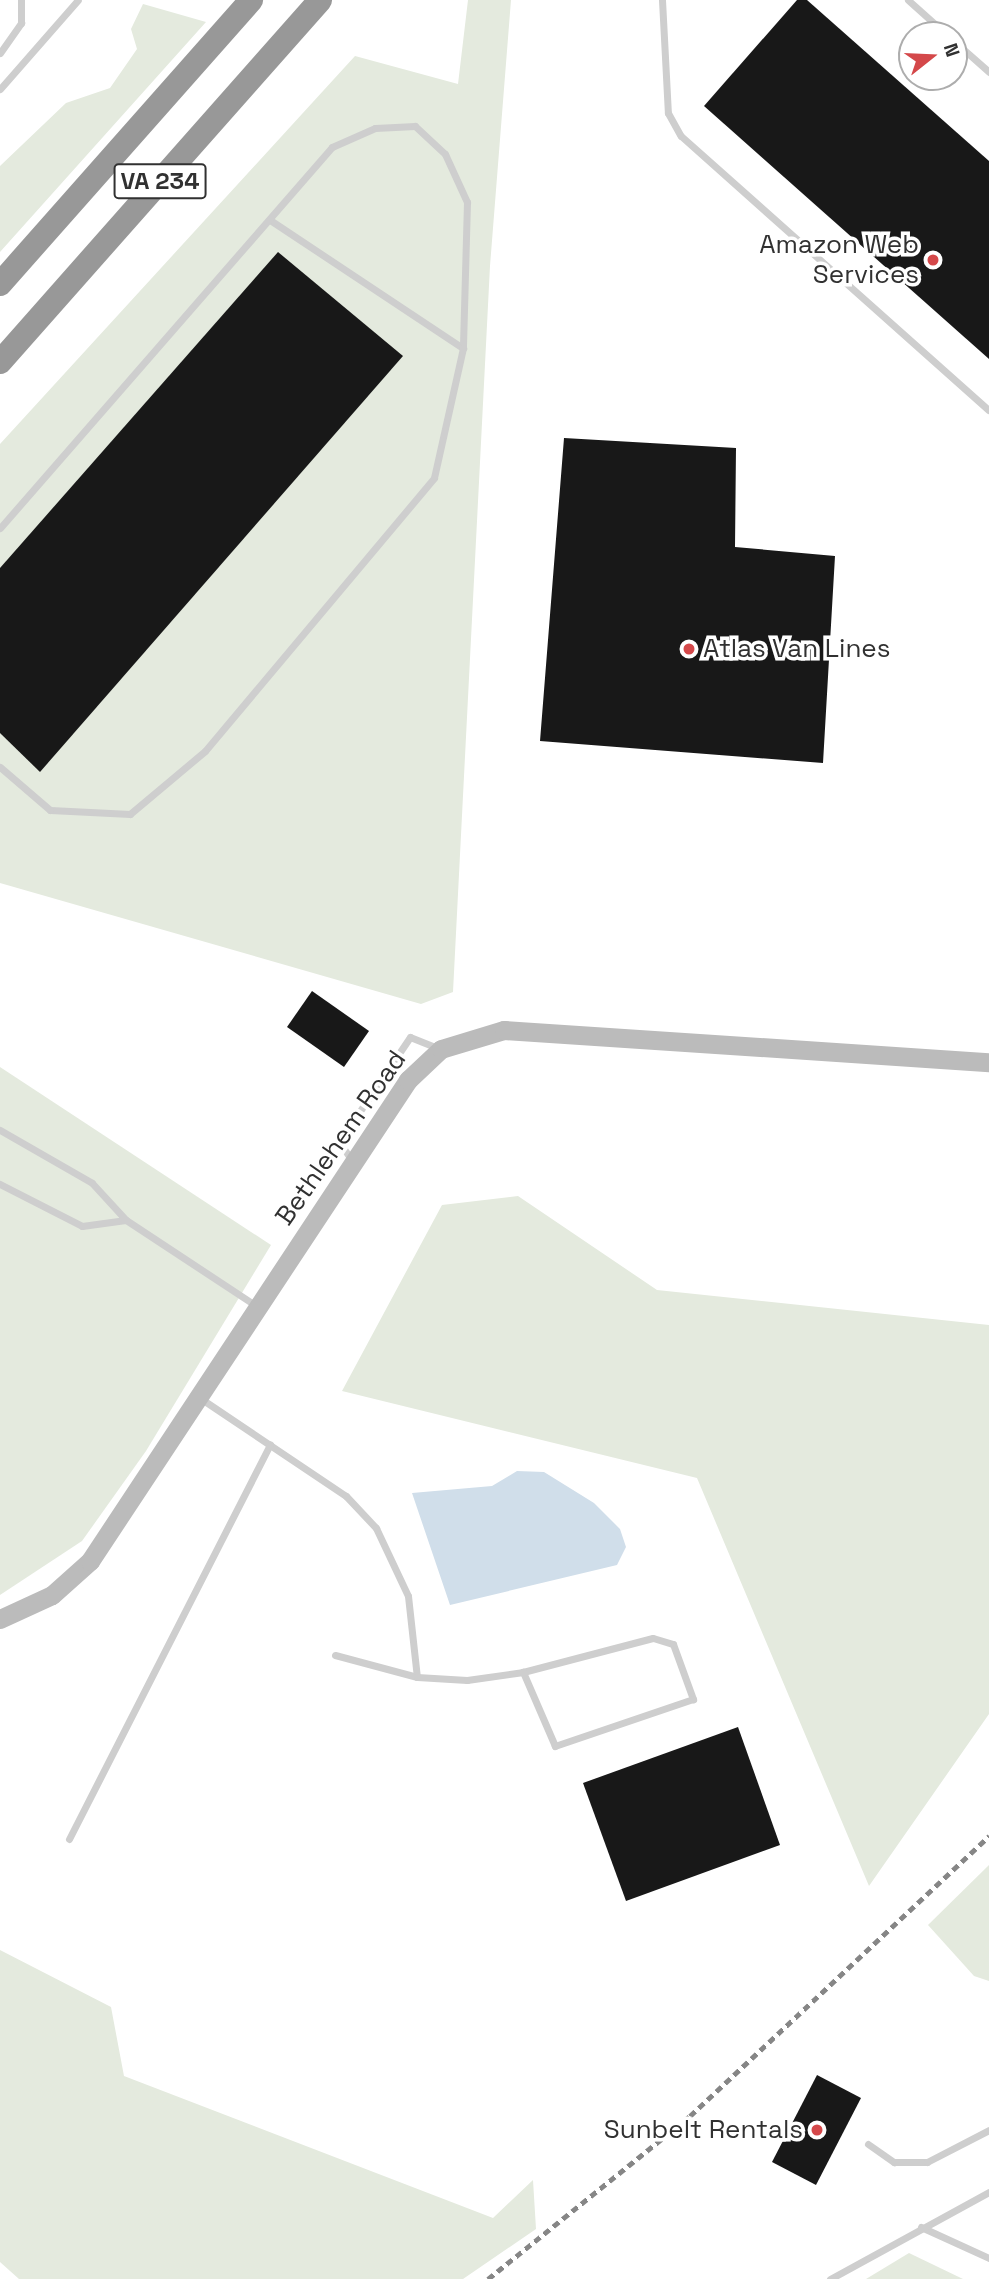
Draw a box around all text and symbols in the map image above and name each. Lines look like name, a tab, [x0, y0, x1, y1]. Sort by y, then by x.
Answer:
north arrow	[898, 21, 968, 91]
text: N	[938, 40, 965, 60]
road number: VA 234	[113, 160, 207, 202]
place label: Amazon Web Services	[759, 229, 919, 290]
marker: Amazon Web Services	[925, 252, 941, 268]
place label: Atlas Van Lines	[703, 633, 891, 665]
marker: Atlas Van Lines	[681, 641, 697, 657]
street label: Bethlehem Road	[269, 1045, 413, 1231]
place label: Sunbelt Rentals	[604, 2114, 803, 2146]
marker: Sunbelt Rentals	[809, 2122, 825, 2138]

